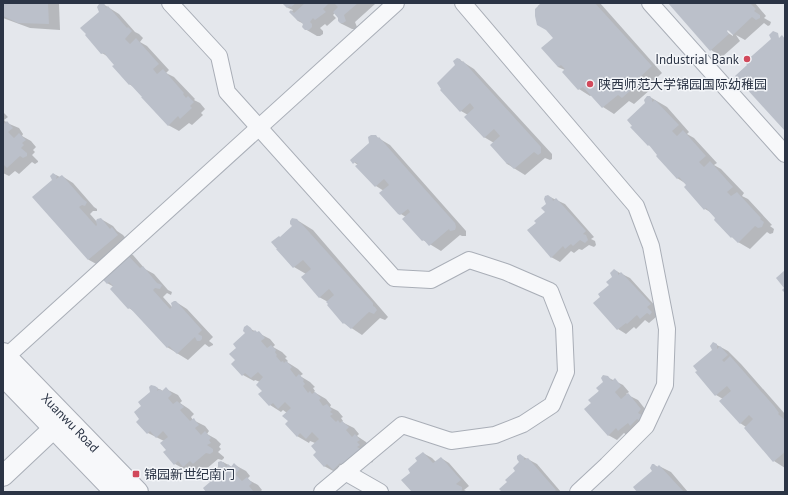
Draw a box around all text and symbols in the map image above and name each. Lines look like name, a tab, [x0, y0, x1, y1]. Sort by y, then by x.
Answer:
place label: Industrial Bank	[655, 51, 740, 68]
marker: Industrial Bank	[742, 54, 752, 64]
place label: 陕西师范大学锦园国际幼稚园	[598, 76, 767, 93]
marker: 陕西师范大学锦园国际幼稚园	[585, 79, 595, 89]
street label: Xuanwu Road	[38, 389, 103, 456]
place label: 锦园新世纪南门	[144, 466, 235, 483]
marker: 锦园新世纪南门	[131, 469, 141, 479]

